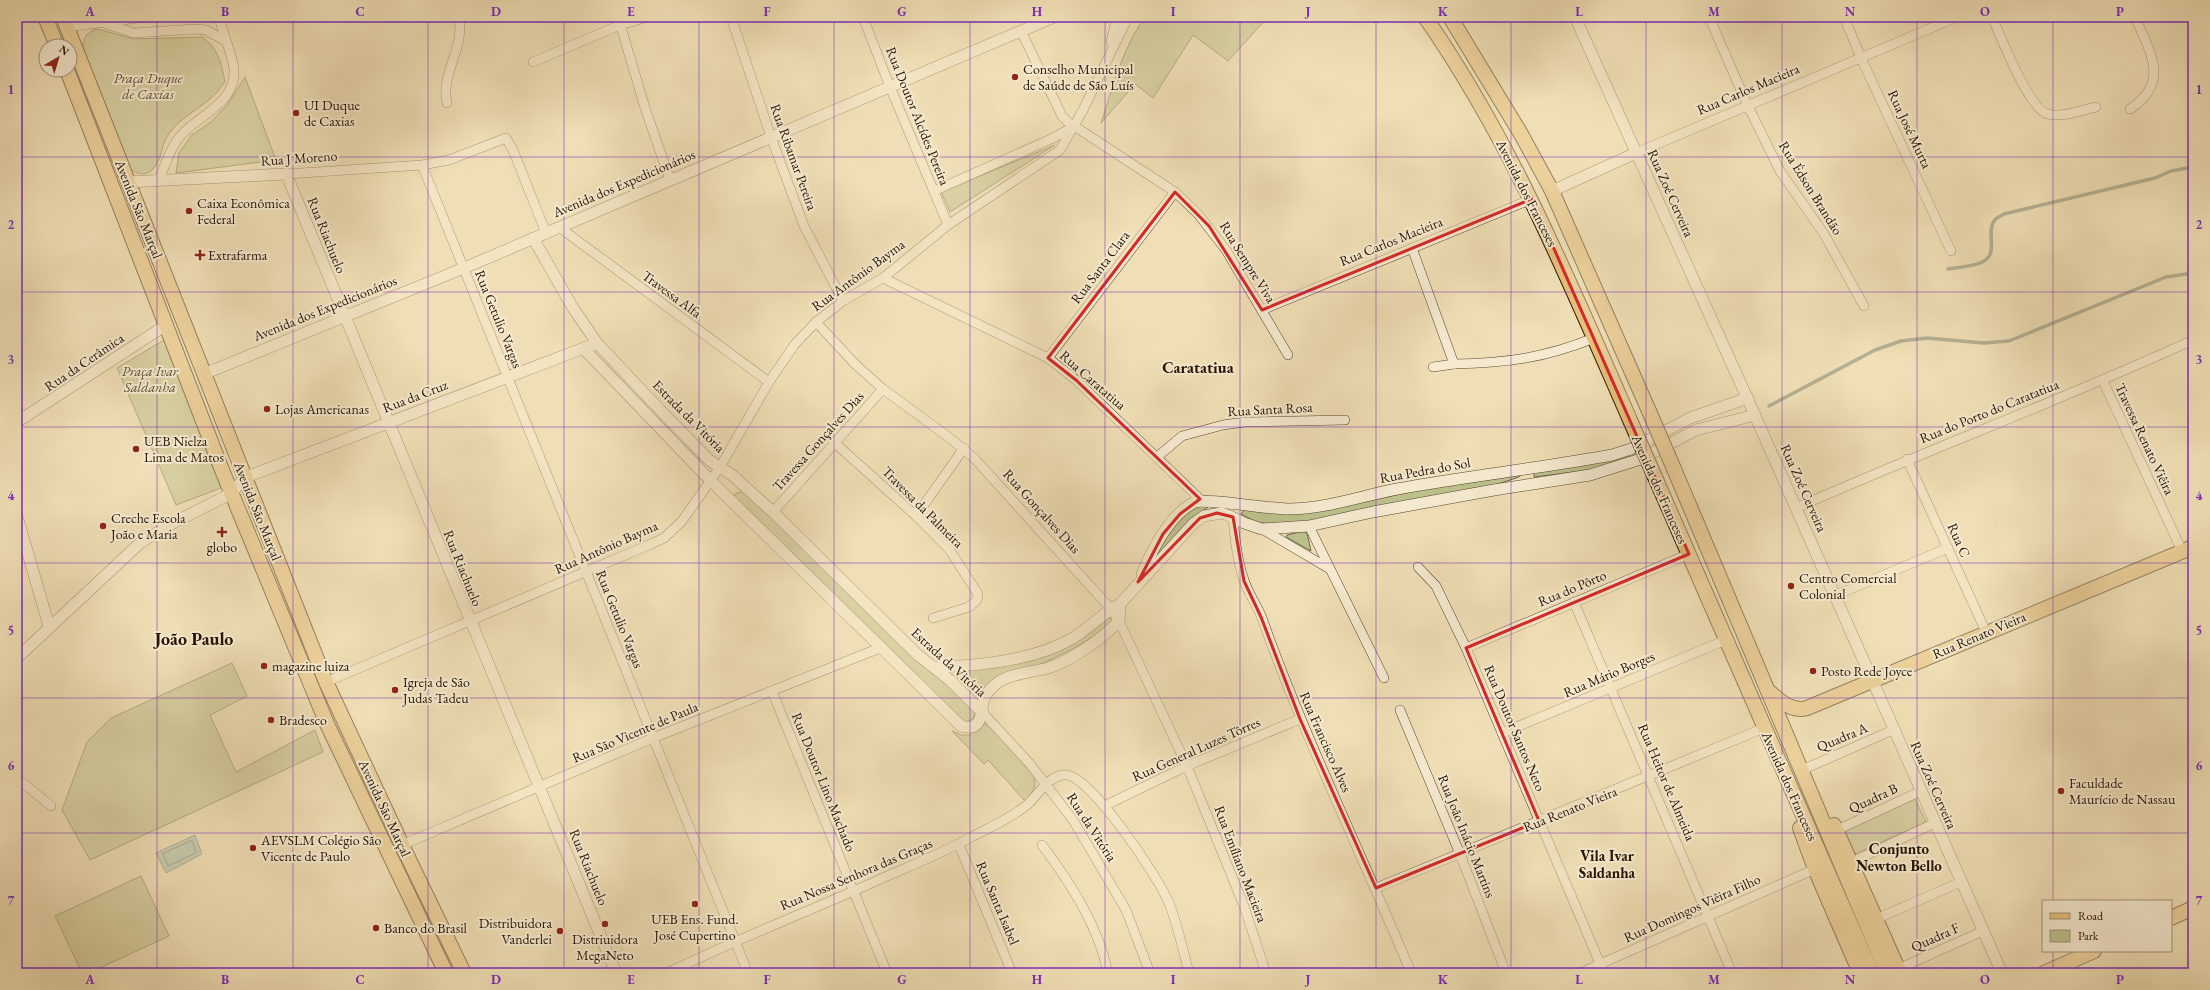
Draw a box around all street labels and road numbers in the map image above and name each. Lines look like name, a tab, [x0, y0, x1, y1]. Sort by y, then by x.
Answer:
street label: Rua Doutor Alcídes Pereira	[882, 44, 954, 188]
street label: Rua Carlos Macieira	[1694, 59, 1802, 119]
street label: Rua José Murta	[1884, 87, 1936, 172]
street label: Rua Ribamar Pereira	[766, 101, 822, 213]
street label: Avenida dos Franceses	[1492, 136, 1562, 250]
street label: Rua Édson Brandão	[1775, 138, 1847, 238]
street label: Avenida dos Expedicionários	[549, 145, 698, 222]
street label: Rua J Moreno	[260, 146, 338, 170]
street label: Rua Zoé Cerveira	[1644, 146, 1699, 240]
street label: Avenida São Marçal	[111, 156, 167, 262]
street label: Rua Riachuelo	[304, 194, 351, 276]
street label: Rua Carlos Macieira	[1337, 212, 1446, 270]
street label: Rua Sempre Viva	[1216, 218, 1280, 306]
street label: Rua Santa Clara	[1067, 226, 1134, 307]
street label: Rua Antônio Bayma	[808, 235, 909, 315]
street label: Travessa Alfa	[639, 266, 706, 322]
street label: Rua Getulio Vargas	[471, 267, 527, 371]
street label: Avenida dos Expedicionários	[250, 271, 400, 345]
street label: Rua da Cerâmica	[41, 329, 128, 395]
street label: Rua Caratatiua	[1056, 346, 1130, 414]
street label: Rua da Cruz	[380, 375, 451, 417]
street label: Rua do Porto do Caratatiua	[1917, 375, 2062, 447]
street label: Estrada da Vitória	[649, 376, 729, 456]
street label: Travessa Renato Viêira	[2111, 380, 2179, 498]
street label: Travessa Gonçalves Dias	[768, 387, 868, 495]
street label: Rua Santa Rosa	[1227, 398, 1313, 420]
street label: Avenida dos Franceses	[1627, 431, 1692, 547]
street label: Rua Zoé Cerveira	[1777, 441, 1832, 535]
street label: Rua Pedra do Sol	[1378, 453, 1472, 487]
street label: Avenida São Marçal	[230, 458, 286, 564]
street label: Travessa da Palmeira	[878, 462, 968, 552]
street label: Rua Gonçalves Dias	[999, 465, 1085, 557]
street label: Rua Antônio Bayma	[552, 516, 661, 578]
street label: Rua C	[1944, 520, 1975, 560]
street label: Rua Riachuelo	[440, 527, 487, 609]
street label: Rua do Pôrto	[1535, 566, 1609, 610]
street label: Rua Getulio Vargas	[592, 567, 648, 671]
street label: Rua Renato Vieira	[1929, 607, 2029, 663]
street label: Estrada da Vitória	[907, 623, 991, 701]
street label: Rua Mário Borges	[1561, 647, 1658, 701]
street label: Rua Doutor Santos Neto	[1480, 662, 1550, 794]
street label: Rua Francisco Alves	[1296, 689, 1356, 796]
street label: Rua São Vicente de Paula	[569, 697, 701, 767]
street label: Rua Doutor Lino Machado	[788, 710, 860, 854]
street label: Rua General Luzes Tôrres	[1129, 712, 1263, 785]
street label: Quadra A	[1814, 718, 1870, 756]
street label: Rua Heitor de Almeida	[1634, 721, 1700, 844]
street label: Avenida dos Franceses	[1757, 728, 1822, 844]
street label: Rua Zoé Cerveira	[1907, 738, 1962, 832]
street label: Avenida São Marçal	[354, 756, 416, 860]
street label: Rua João Inácio Martins	[1434, 772, 1500, 901]
street label: Quadra B	[1846, 779, 1900, 817]
street label: Rua Renato Vieira	[1520, 782, 1620, 836]
street label: Rua da Vitória	[1063, 789, 1121, 865]
street label: Rua Emíliano Macieira	[1210, 803, 1272, 925]
street label: Rua Riachuelo	[566, 826, 613, 908]
street label: Rua Nossa Senhora das Graças	[777, 834, 935, 914]
street label: Rua Santa Isabel	[972, 859, 1024, 948]
street label: Rua Domingos Viêira Filho	[1621, 870, 1763, 946]
street label: Quadra F	[1908, 918, 1962, 956]

